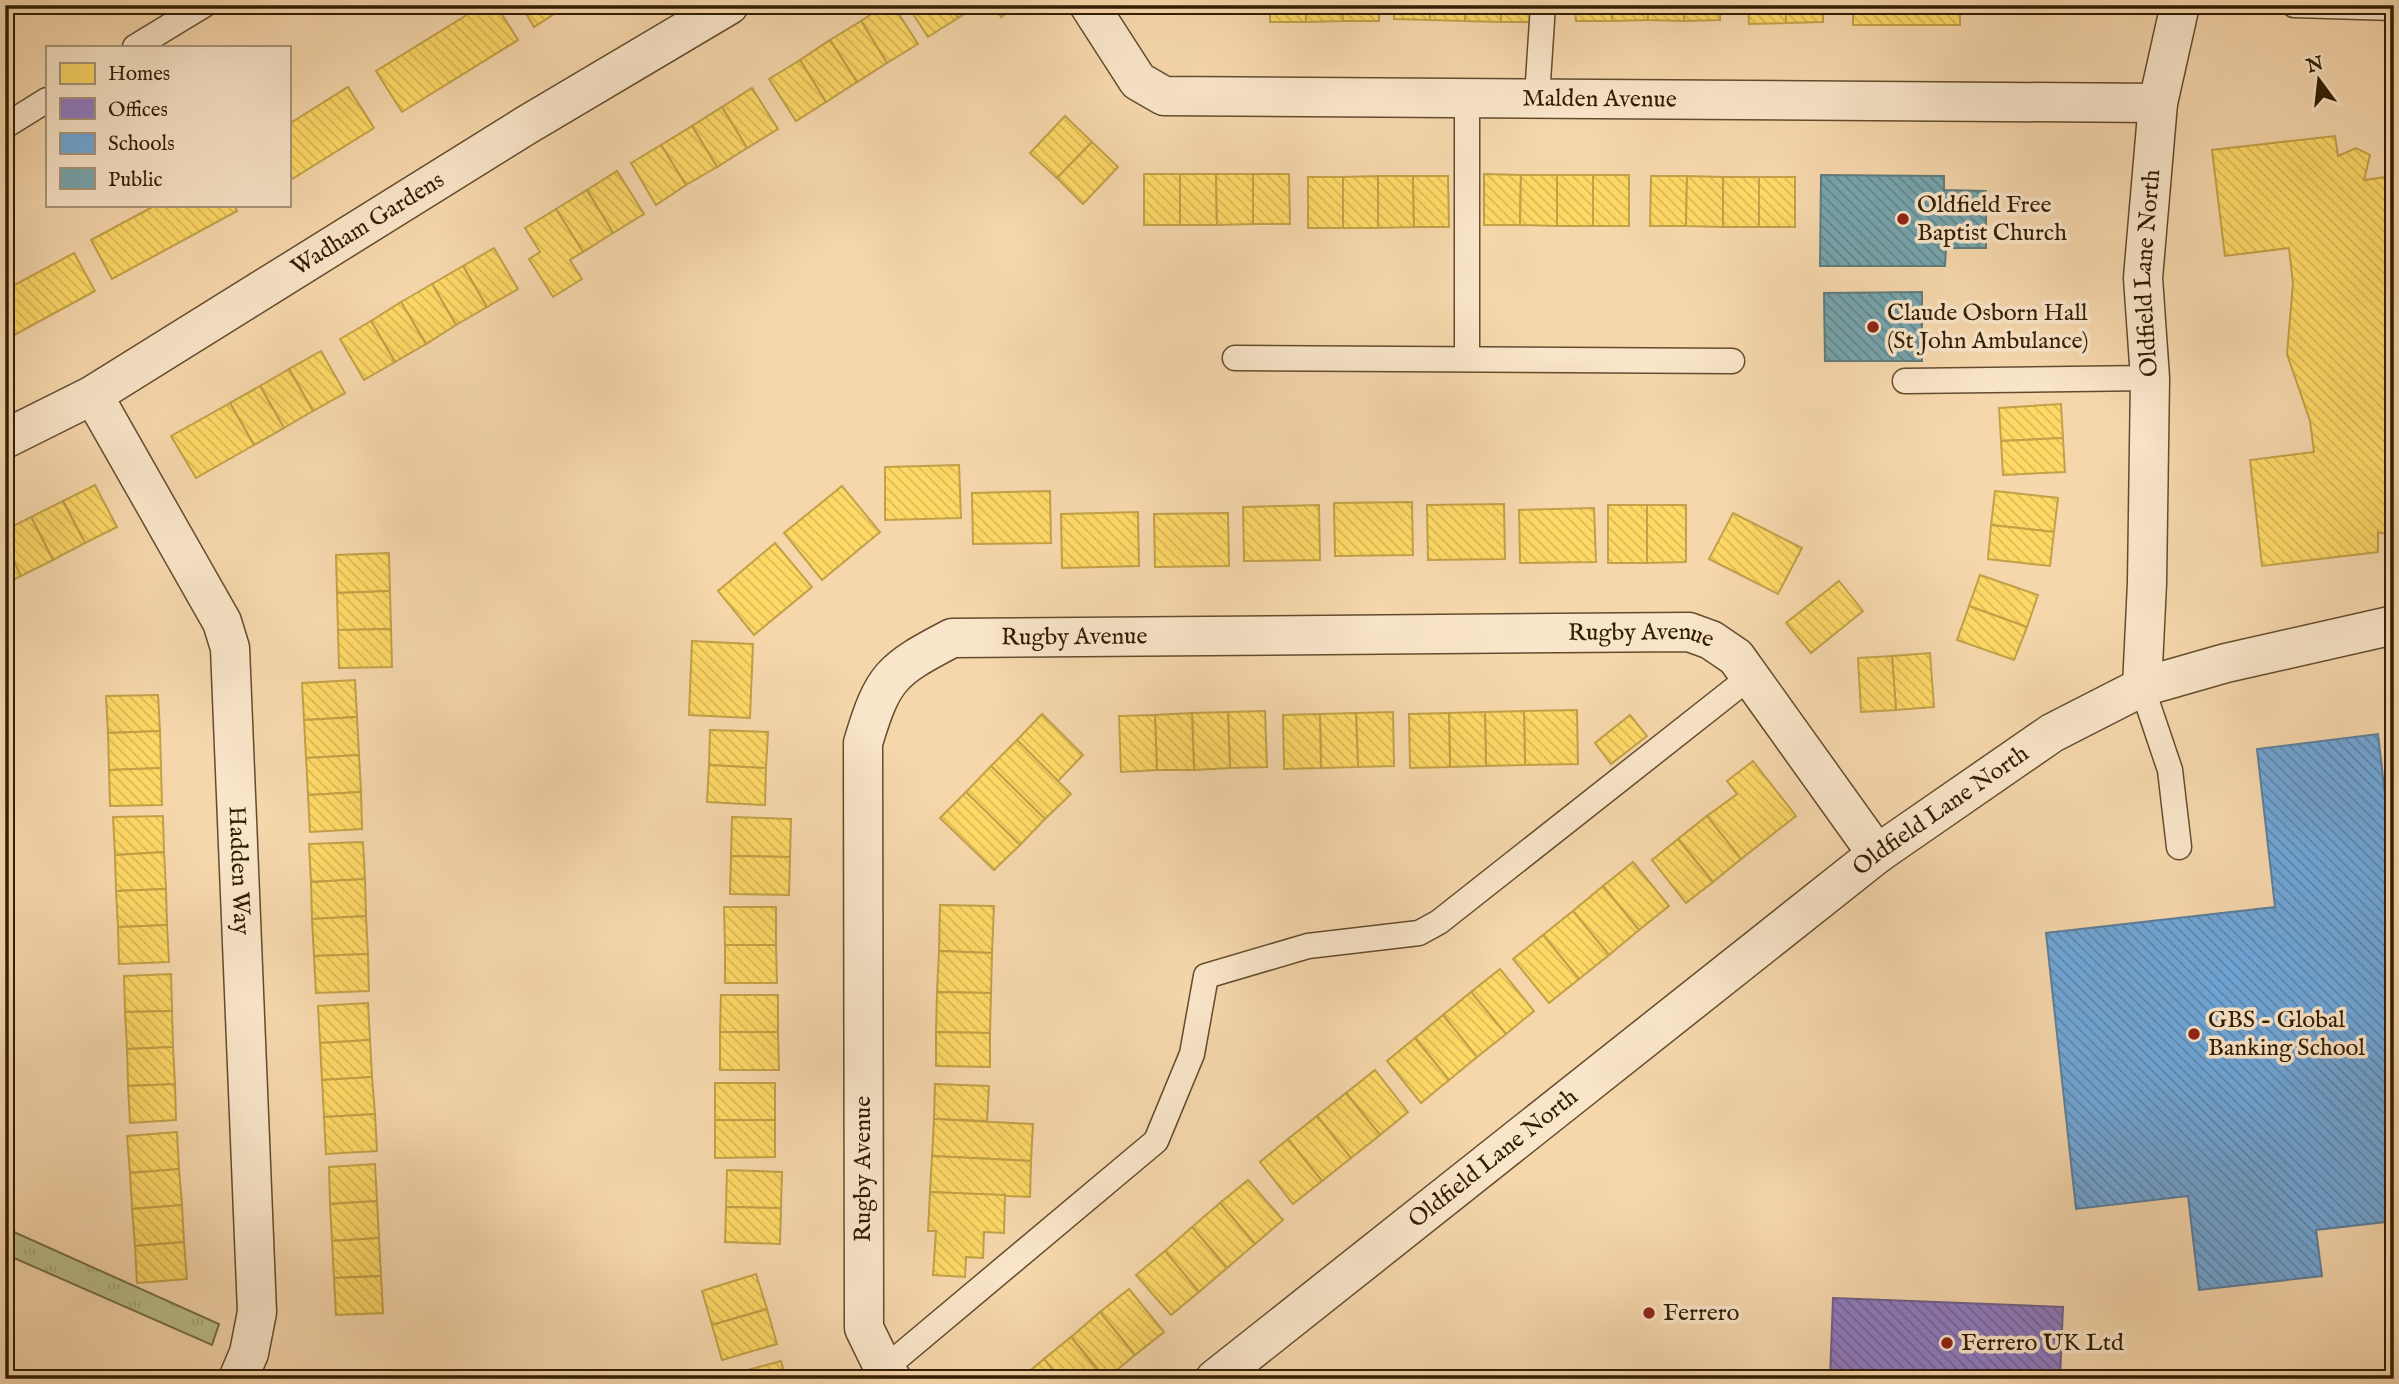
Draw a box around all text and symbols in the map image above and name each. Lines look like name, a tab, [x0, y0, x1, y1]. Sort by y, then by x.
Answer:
legend	[46, 46, 290, 206]
north arrow	[2284, 46, 2354, 116]
text: N	[2303, 52, 2327, 79]
text: Homes	[108, 61, 170, 88]
street label: Malden Avenue	[1522, 83, 1677, 115]
text: Offices	[108, 97, 168, 124]
text: Schools	[108, 131, 175, 158]
street label: Wadham Gardens	[285, 165, 450, 283]
text: Public	[108, 167, 162, 194]
street label: Oldfield Lane North	[2127, 168, 2168, 378]
place label: Oldfield Free Baptist Church	[1917, 190, 2067, 249]
marker: Oldfield Free Baptist Church	[1895, 211, 1911, 227]
place label: Claude Osborn Hall (St John Ambulance)	[1887, 298, 2089, 357]
marker: Claude Osborn Hall (St John Ambulance)	[1865, 319, 1881, 335]
street label: Rugby Avenue	[1568, 616, 1718, 655]
street label: Rugby Avenue	[1001, 621, 1148, 653]
street label: Oldfield Lane North	[1846, 738, 2035, 883]
street label: Hadden Way	[221, 805, 257, 936]
place label: GBS - Global Banking School	[2208, 1005, 2365, 1064]
marker: GBS - Global Banking School	[2186, 1026, 2202, 1042]
street label: Oldfield Lane North	[1402, 1082, 1584, 1235]
street label: Rugby Avenue	[848, 1096, 879, 1242]
place label: Ferrero	[1663, 1298, 1740, 1329]
marker: Ferrero	[1641, 1305, 1657, 1321]
place label: Ferrero UK Ltd	[1961, 1328, 2124, 1359]
marker: Ferrero UK Ltd	[1939, 1335, 1955, 1351]

